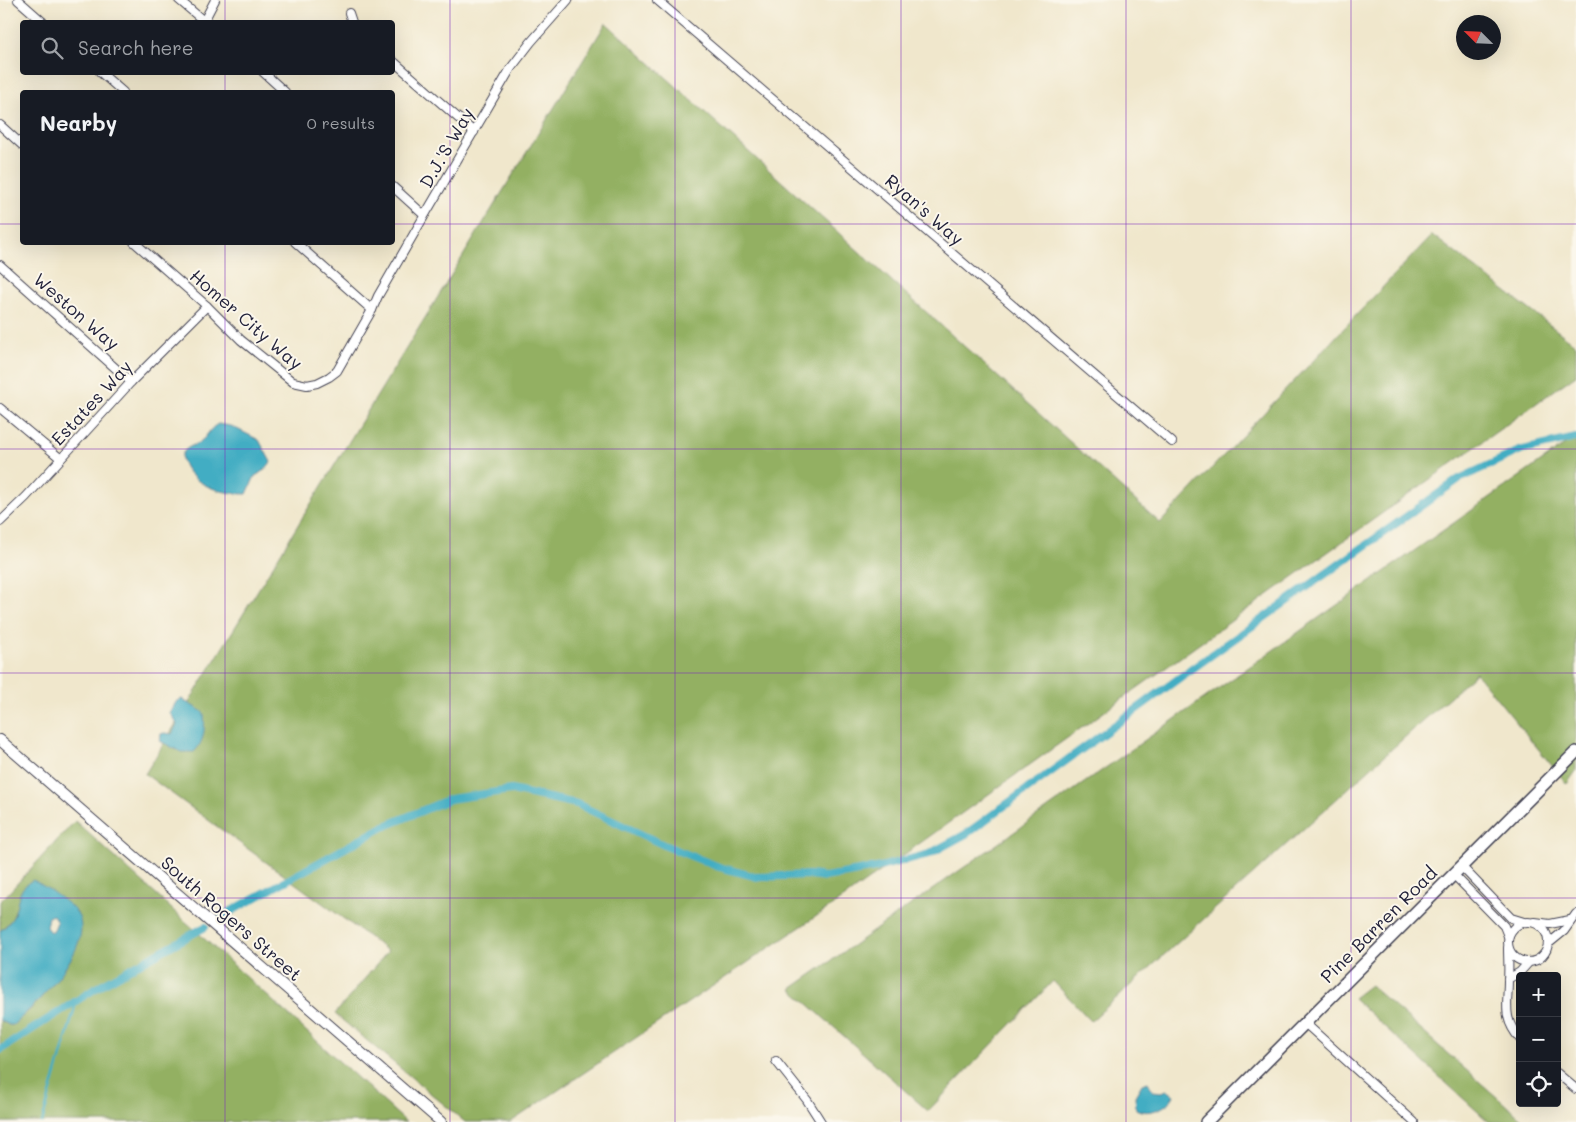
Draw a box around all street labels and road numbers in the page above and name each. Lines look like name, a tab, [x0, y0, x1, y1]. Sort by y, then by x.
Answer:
street label: D.J.'S Way	[413, 103, 479, 192]
street label: Ryan's Way	[880, 168, 969, 250]
street label: Homer City Way	[185, 264, 308, 375]
street label: Weston Way	[29, 267, 125, 355]
street label: Estates Way	[46, 355, 137, 450]
street label: South Rogers Street	[156, 850, 307, 986]
street label: Pine Barren Road	[1315, 861, 1442, 988]

